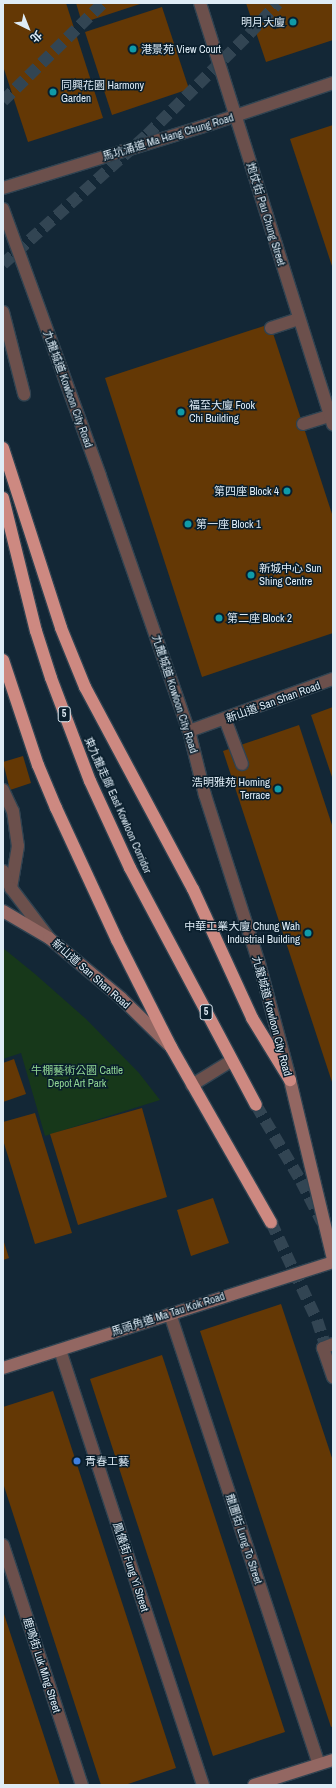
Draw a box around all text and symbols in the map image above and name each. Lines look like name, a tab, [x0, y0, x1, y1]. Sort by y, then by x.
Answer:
north arrow	[8, 8, 48, 48]
place label: 明月大廈	[241, 15, 285, 29]
marker: 明月大廈	[288, 17, 298, 27]
text: 北	[27, 28, 45, 46]
place label: 港景苑 View Court	[141, 42, 221, 56]
marker: 港景苑 View Court	[128, 44, 138, 54]
place label: 同興花園 Harmony Garden	[61, 79, 144, 105]
marker: 同興花園 Harmony Garden	[48, 87, 58, 97]
street label: 馬坑涌道 Ma Hang Chung Road	[101, 111, 235, 163]
street label: 炮仗街 Pau Chung Street	[244, 161, 288, 267]
street label: 九龍城道 Kowloon City Road	[41, 329, 95, 449]
place label: 福至大廈 Fook Chi Building	[189, 399, 255, 425]
marker: 福至大廈 Fook Chi Building	[176, 407, 186, 417]
place label: 第四座 Block 4	[214, 484, 279, 498]
marker: 第四座 Block 4	[282, 486, 292, 496]
place label: 第一座 Block 1	[196, 517, 261, 531]
marker: 第一座 Block 1	[183, 519, 193, 529]
place label: 新城中心 Sun Shing Centre	[259, 562, 322, 588]
marker: 新城中心 Sun Shing Centre	[246, 570, 256, 580]
place label: 第二座 Block 2	[227, 611, 292, 625]
marker: 第二座 Block 2	[214, 613, 224, 623]
street label: 九龍城道 Kowloon City Road	[150, 633, 200, 755]
street label: 新山道 San Shan Road	[224, 679, 322, 725]
road number: 5	[57, 706, 71, 722]
street label: 東九龍走廊 East Kowloon Corridor	[82, 735, 154, 875]
place label: 浩明雅苑 Homing Terrace	[192, 776, 270, 802]
marker: 浩明雅苑 Homing Terrace	[273, 784, 283, 794]
place label: 中華工業大廈 Chung Wah Industrial Building	[184, 920, 300, 946]
marker: 中華工業大廈 Chung Wah Industrial Building	[303, 928, 313, 938]
street label: 新山道 San Shan Road	[49, 936, 133, 1012]
street label: 九龍城道 Kowloon City Road	[250, 955, 294, 1077]
road number: 5	[199, 1004, 213, 1020]
park label: 牛棚藝術公園 Cattle Depot Art Park	[31, 1064, 123, 1090]
street label: 馬頭角道 Ma Tau Kok Road	[110, 1289, 226, 1339]
place label: 青春工藝	[85, 1454, 129, 1468]
marker: 青春工藝	[72, 1456, 82, 1466]
street label: 龍圖街 Lung To Street	[223, 1492, 265, 1586]
street label: 鳳儀街 Fung Yi Street	[110, 1521, 152, 1613]
street label: 鹿鳴街 Luk Ming Street	[20, 1616, 64, 1714]

